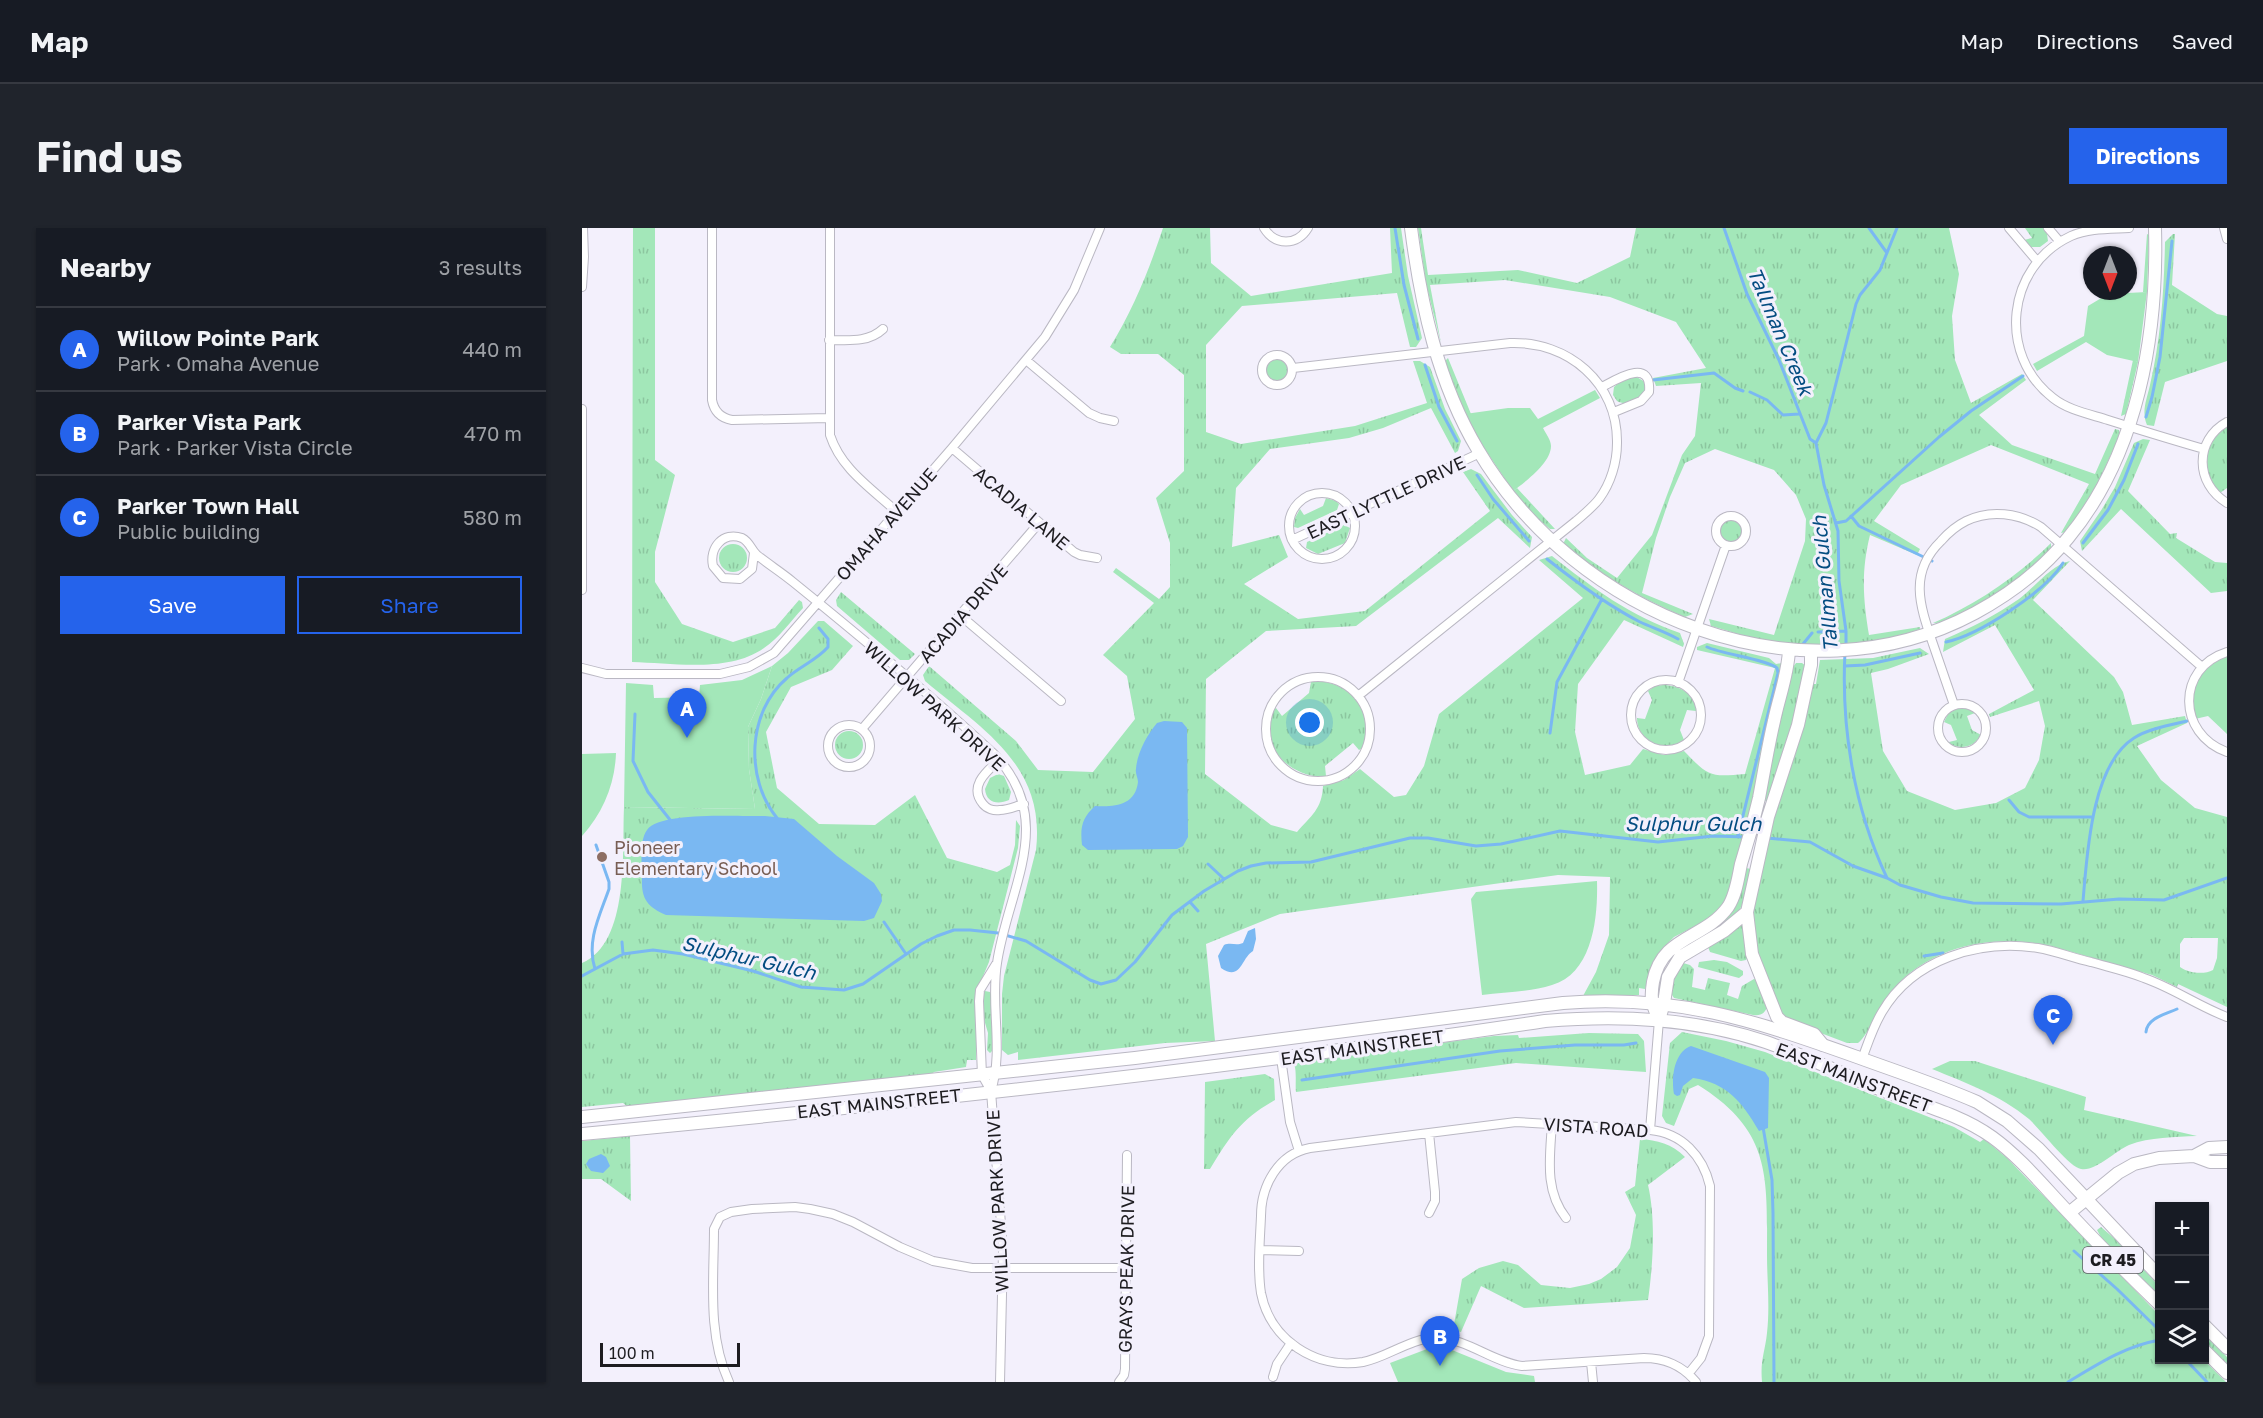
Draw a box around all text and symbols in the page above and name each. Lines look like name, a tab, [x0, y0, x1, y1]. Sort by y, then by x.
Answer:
text: Map	[30, 25, 88, 58]
text: Map	[1960, 28, 2003, 54]
text: Directions	[2036, 28, 2139, 54]
text: Saved	[2172, 28, 2233, 54]
button: Directions	[2069, 128, 2227, 184]
text: Find us	[36, 131, 183, 181]
north arrow	[2083, 246, 2137, 300]
text: Nearby	[60, 252, 151, 283]
text: 3 results	[439, 255, 522, 279]
water label: Tallman Creek	[1743, 263, 1820, 401]
text: Willow Pointe Park	[117, 324, 319, 351]
text: A	[72, 337, 87, 361]
text: 440 m	[463, 337, 522, 361]
text: Park · Omaha Avenue	[117, 351, 319, 375]
text: Parker Vista Park	[117, 408, 302, 435]
text: B	[72, 421, 87, 445]
text: 470 m	[464, 421, 522, 445]
text: Park · Parker Vista Circle	[117, 435, 353, 459]
street label: EAST LYTTLE DRIVE	[1303, 451, 1469, 543]
street label: ACADIA LANE	[970, 462, 1074, 554]
street label: OMAHA AVENUE	[831, 463, 941, 585]
text: Parker Town Hall	[117, 492, 299, 519]
text: C	[72, 505, 87, 529]
text: 580 m	[463, 505, 522, 529]
water label: Tallman Gulch	[1806, 514, 1842, 653]
text: Public building	[117, 519, 260, 543]
street label: ACADIA DRIVE	[914, 559, 1012, 667]
button: Save	[60, 576, 285, 634]
button: Share	[297, 576, 522, 634]
street label: WILLOW PARK DRIVE	[860, 637, 1010, 775]
pin: A	[668, 688, 706, 738]
your location	[1295, 708, 1324, 737]
water label: Sulphur Gulch	[1625, 811, 1762, 835]
place label: Pioneer Elementary School	[614, 836, 778, 879]
marker: Pioneer Elementary School	[595, 850, 609, 864]
water label: Sulphur Gulch	[680, 930, 819, 984]
pin: C	[2034, 996, 2072, 1045]
street label: EAST MAINSTREET	[1279, 1025, 1445, 1069]
street label: EAST MAINSTREET	[1773, 1037, 1935, 1117]
street label: EAST MAINSTREET	[796, 1083, 962, 1123]
street label: WILLOW PARK DRIVE	[981, 1109, 1013, 1293]
street label: VISTA ROAD	[1543, 1112, 1649, 1142]
street label: GRAYS PEAK DRIVE	[1114, 1185, 1138, 1353]
map controls	[2155, 1202, 2209, 1364]
button: +	[2155, 1202, 2209, 1256]
road number: CR 45	[2083, 1247, 2143, 1273]
button: −	[2155, 1256, 2209, 1310]
button: layers	[2155, 1310, 2209, 1364]
pin: B	[1420, 1316, 1460, 1366]
scale bar	[600, 1340, 740, 1368]
text: 100 m	[609, 1343, 655, 1363]

